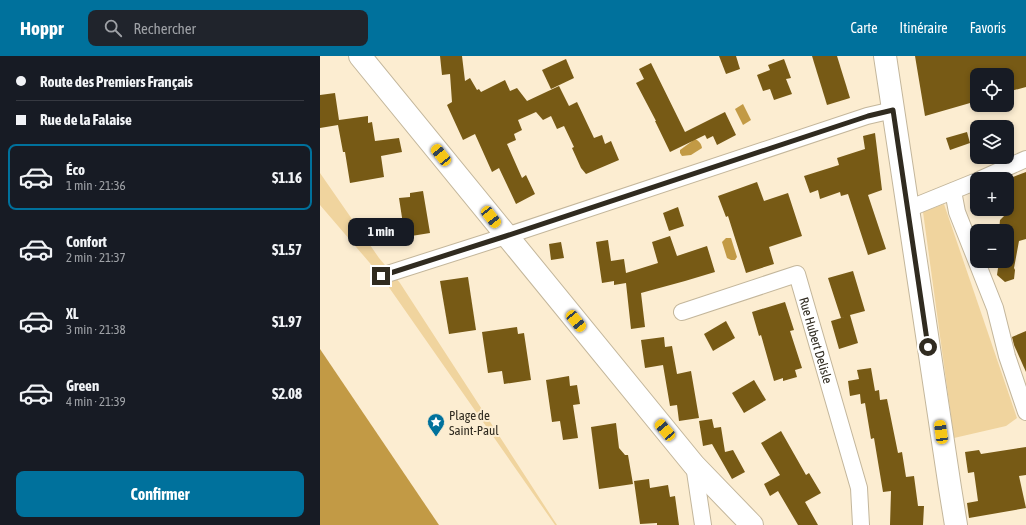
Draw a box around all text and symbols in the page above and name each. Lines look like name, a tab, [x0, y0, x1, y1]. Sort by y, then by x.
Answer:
search box	[88, 10, 368, 46]
text: Hoppr	[20, 17, 64, 39]
icon: search	[102, 17, 124, 39]
text: Rechercher	[134, 20, 196, 37]
text: Carte	[851, 20, 878, 36]
text: Itinéraire	[900, 20, 948, 36]
text: Favoris	[970, 20, 1006, 36]
map controls	[970, 68, 1014, 268]
button: locate	[970, 68, 1014, 112]
text: Route des Premiers Français	[40, 73, 193, 90]
text: Rue de la Falaise	[40, 111, 132, 128]
button: layers	[970, 120, 1014, 164]
car	[429, 142, 453, 168]
icon: car	[18, 159, 54, 195]
text: Éco	[66, 161, 85, 178]
text: $1.16	[272, 169, 302, 186]
button: +	[970, 172, 1014, 216]
text: 1 min · 21:36	[66, 178, 126, 193]
car	[479, 204, 503, 230]
callout: 1 min	[348, 218, 414, 246]
text: 1 min	[368, 224, 394, 239]
button: −	[970, 224, 1014, 268]
icon: car	[18, 231, 54, 267]
text: Confort	[66, 233, 107, 250]
text: $1.57	[272, 241, 302, 258]
text: 2 min · 21:37	[66, 250, 126, 265]
route end	[372, 267, 390, 285]
street label: Rue Hubert Delisle	[797, 295, 836, 385]
icon: car	[18, 303, 54, 339]
text: XL	[66, 305, 79, 322]
car	[564, 308, 588, 334]
text: $1.97	[272, 313, 302, 330]
text: 3 min · 21:38	[66, 322, 126, 337]
route start	[919, 338, 937, 356]
icon: car	[18, 375, 54, 411]
text: Green	[66, 377, 99, 394]
text: $2.08	[272, 385, 302, 402]
text: 4 min · 21:39	[66, 394, 126, 409]
place label: Plage de Saint-Paul	[449, 408, 499, 438]
place icon: Plage de Saint-Paul	[426, 412, 446, 437]
car	[653, 417, 677, 443]
car	[933, 419, 949, 445]
button: Confirmer	[16, 471, 304, 517]

